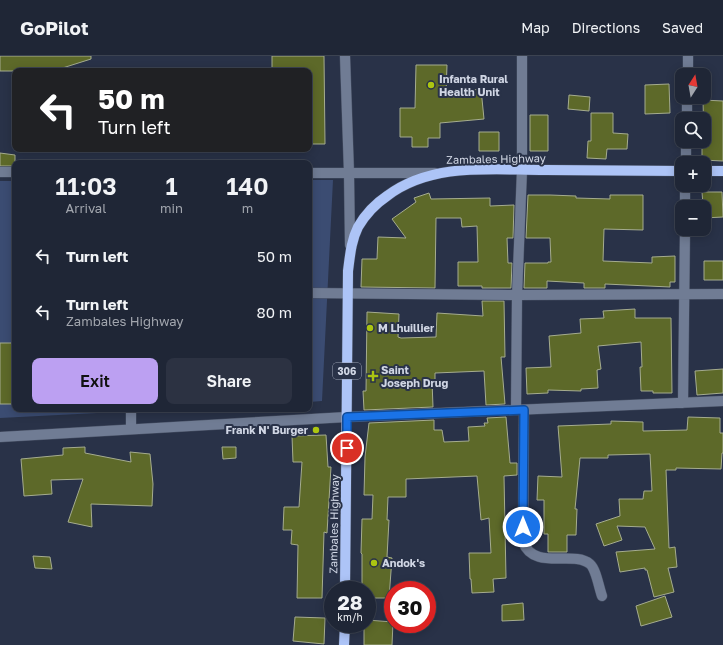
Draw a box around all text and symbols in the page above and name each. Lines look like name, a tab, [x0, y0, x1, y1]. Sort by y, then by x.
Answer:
text: GoPilot	[20, 16, 88, 39]
text: Map	[521, 19, 550, 36]
text: Directions	[572, 19, 640, 36]
text: Saved	[662, 19, 703, 36]
north arrow	[675, 68, 711, 104]
map controls	[675, 68, 711, 236]
place label: Infanta Rural Health Unit	[439, 72, 508, 98]
marker: Infanta Rural Health Unit	[426, 80, 436, 90]
text: 50 m	[98, 82, 165, 115]
icon: left	[32, 84, 84, 136]
button: search	[675, 112, 711, 148]
text: Turn left	[98, 116, 171, 138]
street label: Zambales Highway	[446, 151, 546, 166]
button: +	[675, 156, 711, 192]
text: 11:03	[55, 171, 117, 200]
text: 1	[165, 171, 178, 200]
text: 140	[226, 171, 269, 200]
text: Arrival	[66, 200, 106, 216]
text: min	[160, 200, 183, 216]
text: m	[242, 200, 253, 216]
button: −	[675, 200, 711, 236]
icon: left	[32, 245, 54, 267]
text: Turn left	[66, 247, 128, 265]
text: 50 m	[257, 247, 292, 265]
text: Turn left	[66, 295, 128, 313]
icon: left	[32, 301, 54, 323]
text: 80 m	[257, 303, 292, 321]
text: Zambales Highway	[66, 313, 184, 329]
place label: M Lhuillier	[378, 321, 435, 334]
marker: M Lhuillier	[365, 323, 375, 333]
button: Exit	[32, 358, 158, 404]
button: Share	[166, 358, 292, 404]
road number: 306	[333, 363, 361, 379]
place label: Saint Joseph Drug	[381, 363, 448, 389]
marker: Saint Joseph Drug	[368, 371, 378, 381]
place label: Frank N' Burger	[225, 423, 309, 436]
marker: Frank N' Burger	[311, 425, 321, 435]
pin	[330, 431, 364, 465]
icon: arrive	[336, 437, 358, 459]
street label: Zambales Highway	[326, 474, 341, 574]
position arrow	[502, 506, 544, 548]
place label: Andok's	[382, 556, 425, 569]
marker: Andok's	[369, 558, 379, 568]
speed limit sign: 30	[384, 581, 436, 633]
text: 28	[337, 590, 362, 614]
text: km/h	[337, 611, 363, 623]

